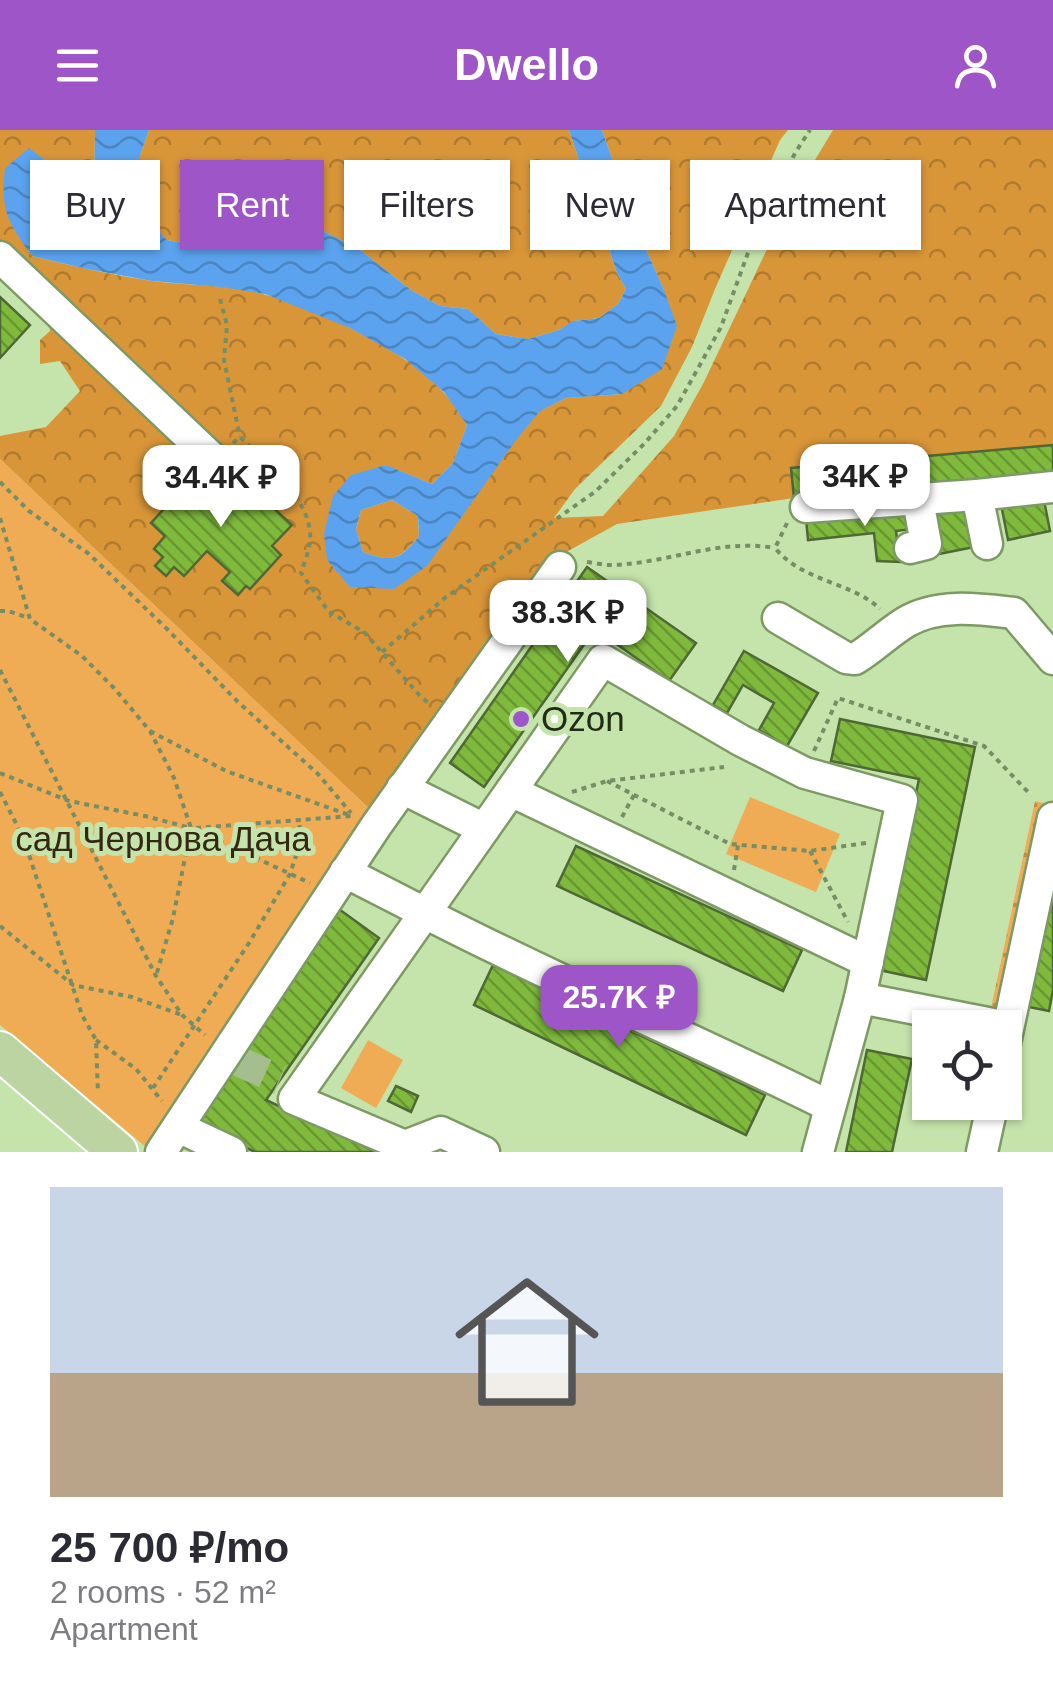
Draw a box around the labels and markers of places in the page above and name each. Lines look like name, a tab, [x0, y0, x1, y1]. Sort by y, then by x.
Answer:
pin: 34K ₽	[795, 444, 935, 529]
pin: 34.4K ₽	[129, 445, 313, 530]
pin: 38.3K ₽	[476, 580, 660, 665]
place label: Ozon	[541, 699, 625, 738]
marker: Ozon	[510, 708, 532, 730]
pin: 25.7K ₽	[527, 965, 711, 1050]

